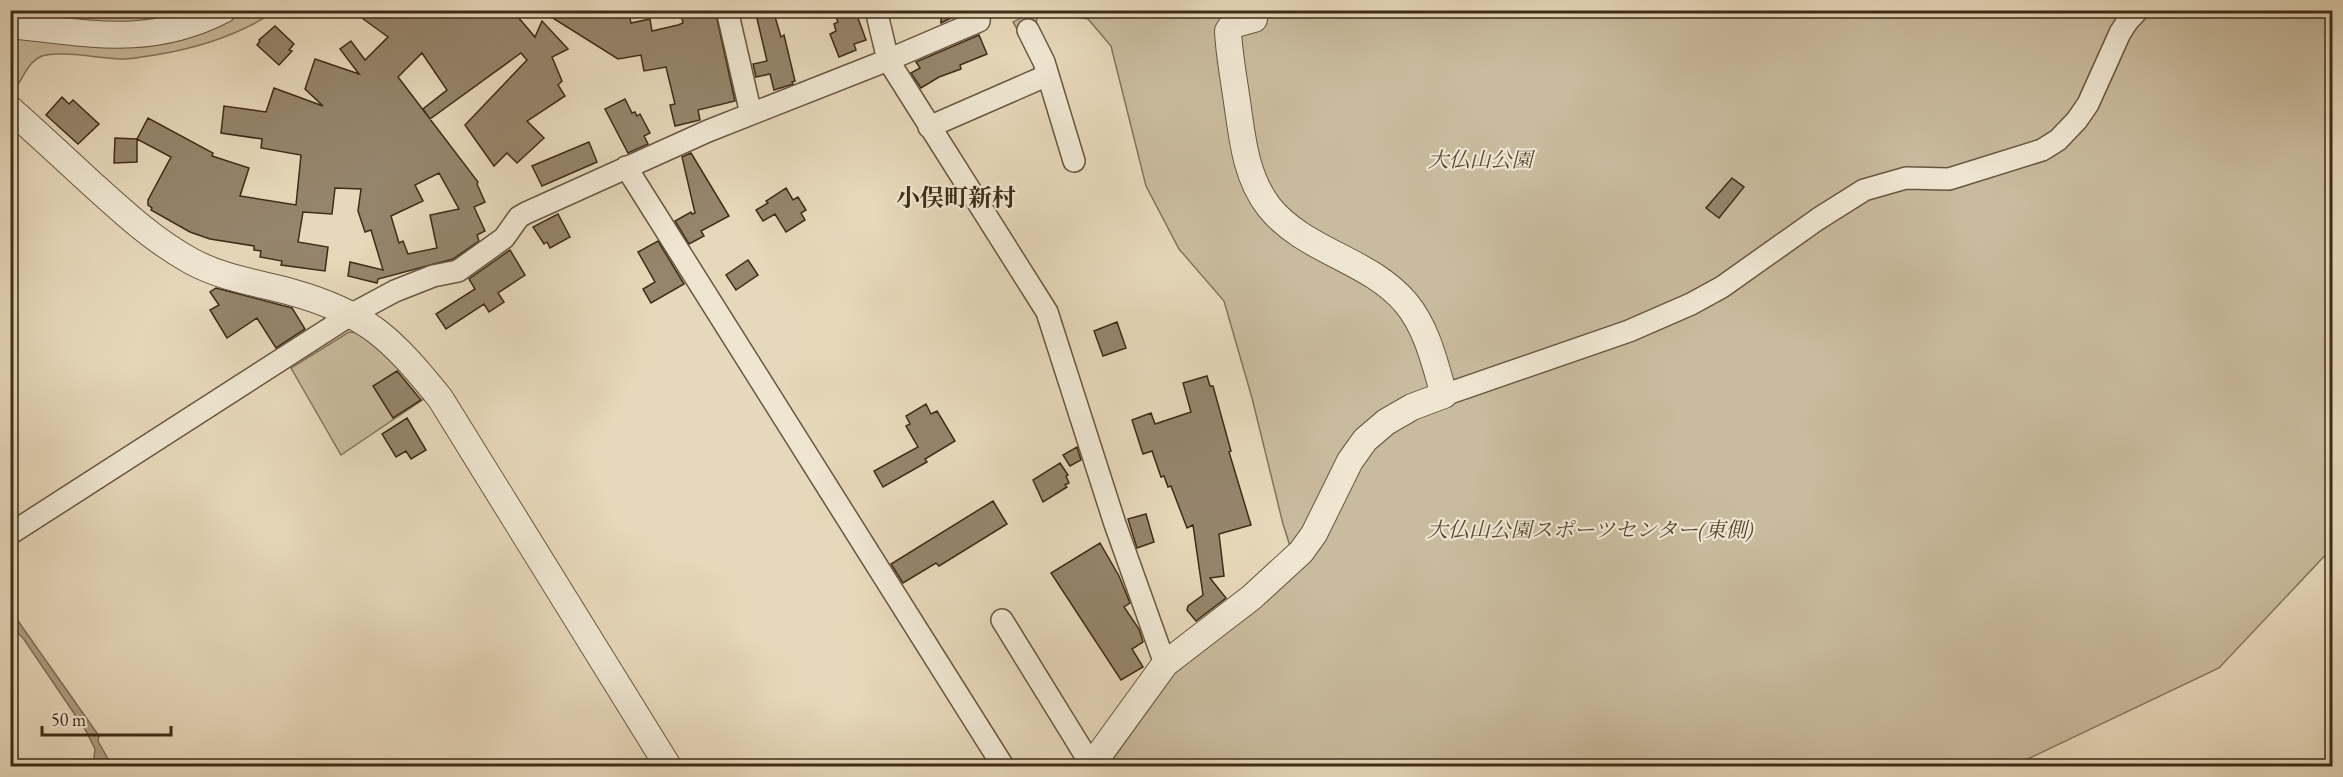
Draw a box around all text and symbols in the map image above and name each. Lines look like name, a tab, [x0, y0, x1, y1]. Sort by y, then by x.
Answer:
park label: 大仏山公園	[1428, 146, 1535, 173]
district label: 小俣町新村	[896, 182, 1016, 213]
park label: 大仏山公園スポーツセンター(東側)	[1427, 516, 1754, 543]
scale bar	[42, 699, 171, 737]
text: 50 m	[51, 708, 86, 731]

